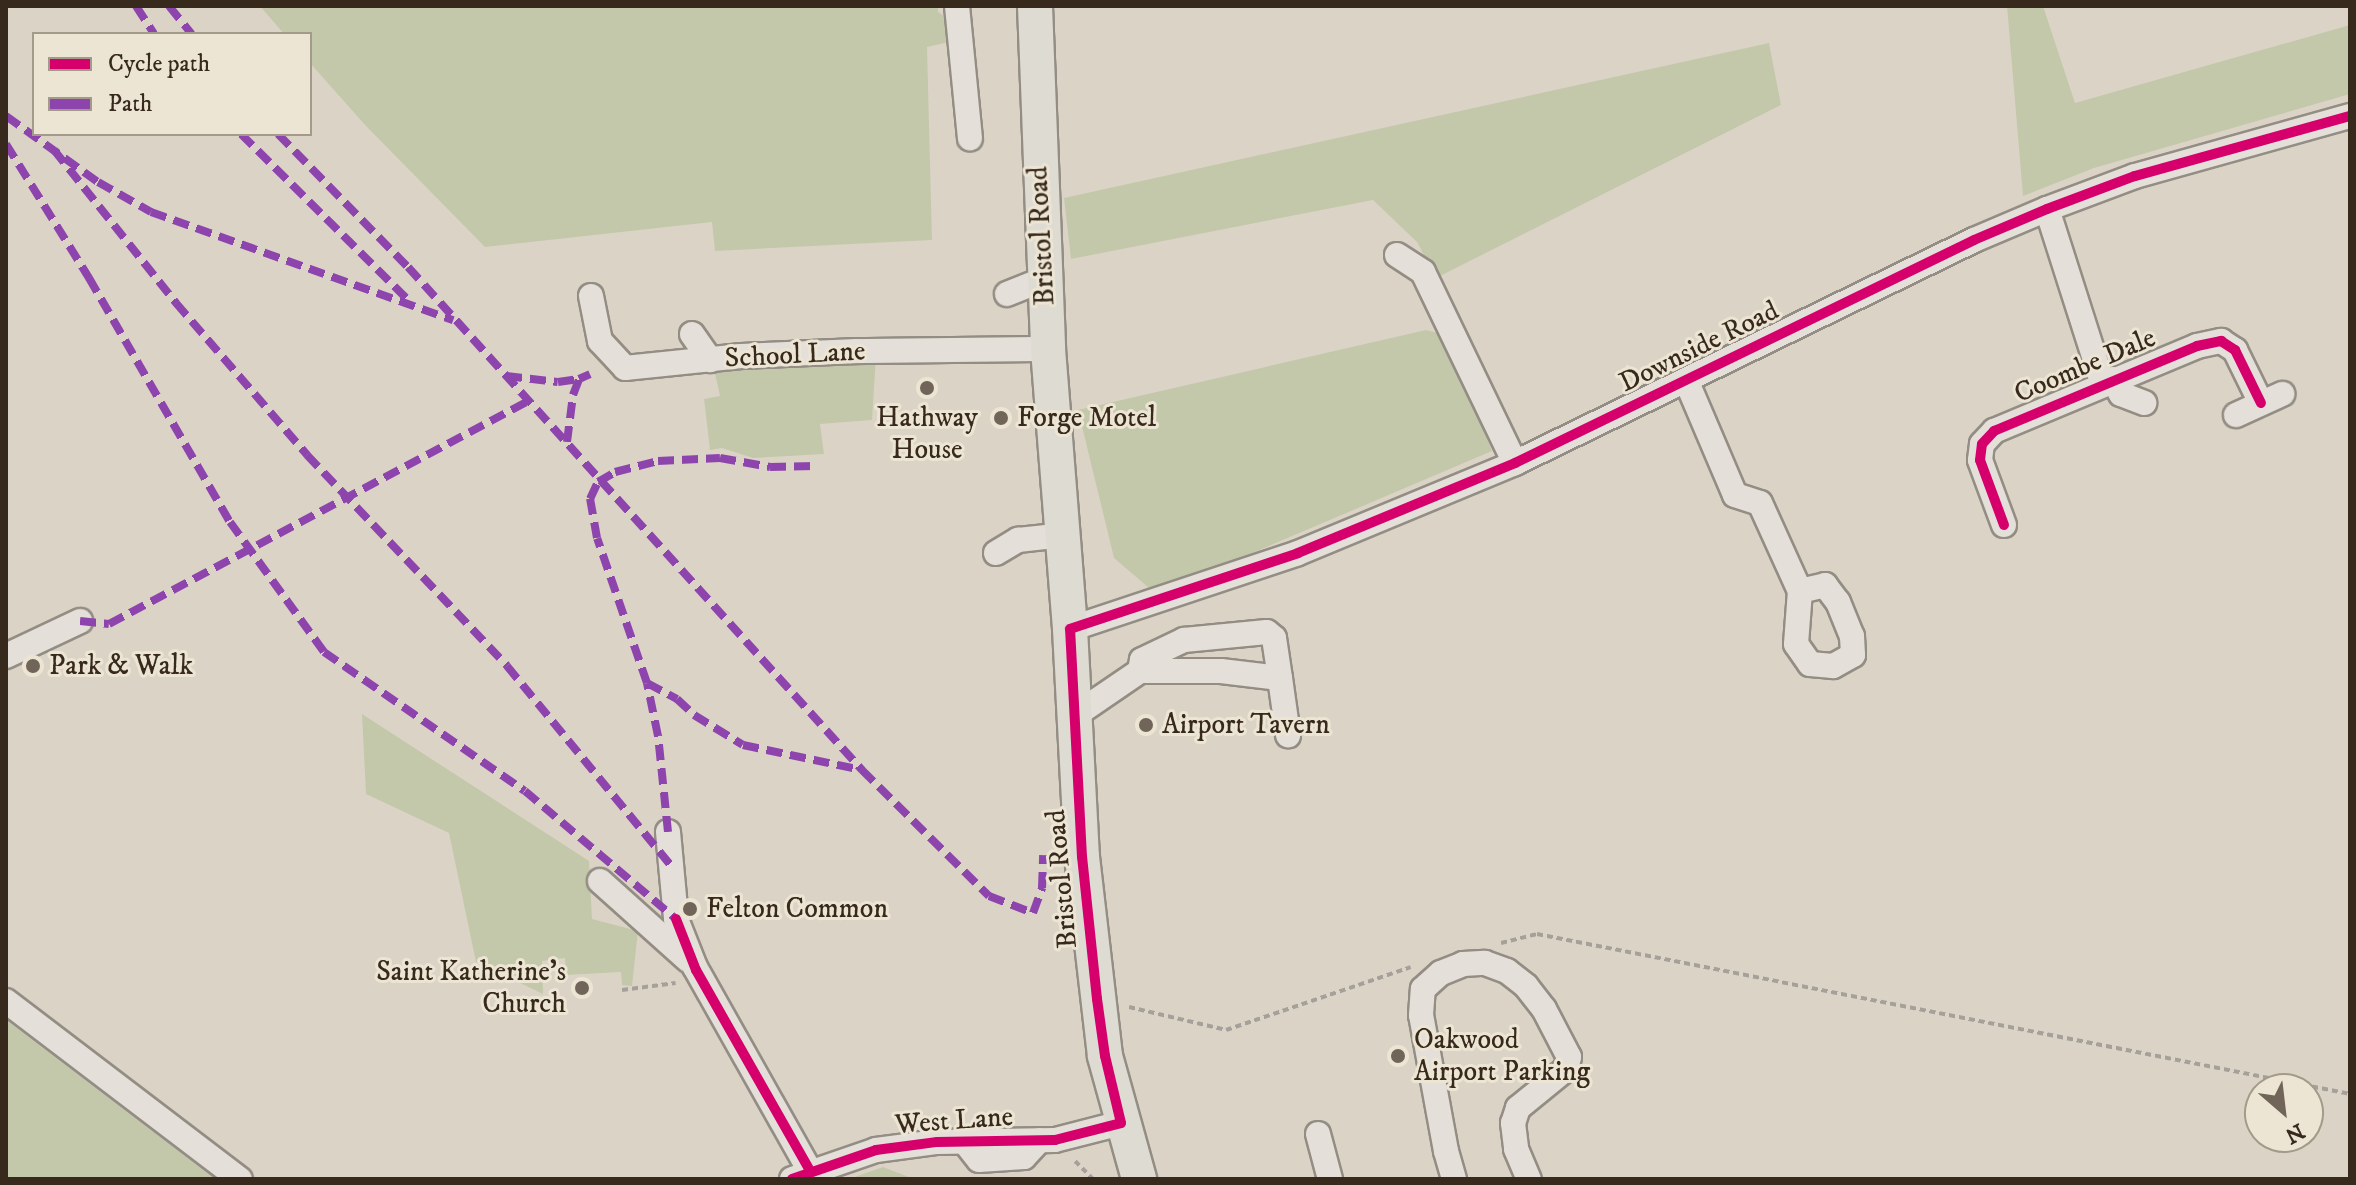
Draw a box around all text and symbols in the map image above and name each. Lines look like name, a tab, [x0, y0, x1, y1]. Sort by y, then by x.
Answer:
legend	[32, 32, 312, 136]
text: Cycle path	[108, 49, 210, 79]
text: Path	[108, 89, 152, 119]
street label: Bristol Road	[1022, 166, 1062, 306]
street label: Downside Road	[1614, 294, 1784, 400]
street label: Coombe Dale	[2009, 321, 2161, 411]
street label: School Lane	[724, 335, 866, 375]
marker: Hathway House	[918, 379, 936, 397]
place label: Hathway House	[876, 401, 978, 467]
place label: Forge Motel	[1017, 401, 1156, 435]
marker: Forge Motel	[992, 409, 1010, 427]
place label: Park & Walk	[49, 649, 193, 683]
marker: Park & Walk	[24, 657, 42, 675]
place label: Airport Tavern	[1162, 708, 1330, 742]
marker: Airport Tavern	[1137, 716, 1155, 734]
street label: Bristol Road	[1039, 808, 1085, 950]
place label: Felton Common	[706, 892, 888, 926]
marker: Felton Common	[681, 900, 699, 918]
place label: Saint Katherine's Church	[376, 955, 566, 1021]
marker: Saint Katherine's Church	[573, 979, 591, 997]
place label: Oakwood Airport Parking	[1414, 1023, 1590, 1089]
marker: Oakwood Airport Parking	[1389, 1047, 1407, 1065]
north arrow	[2244, 1073, 2324, 1153]
street label: West Lane	[894, 1100, 1014, 1142]
text: N	[2280, 1117, 2309, 1149]

